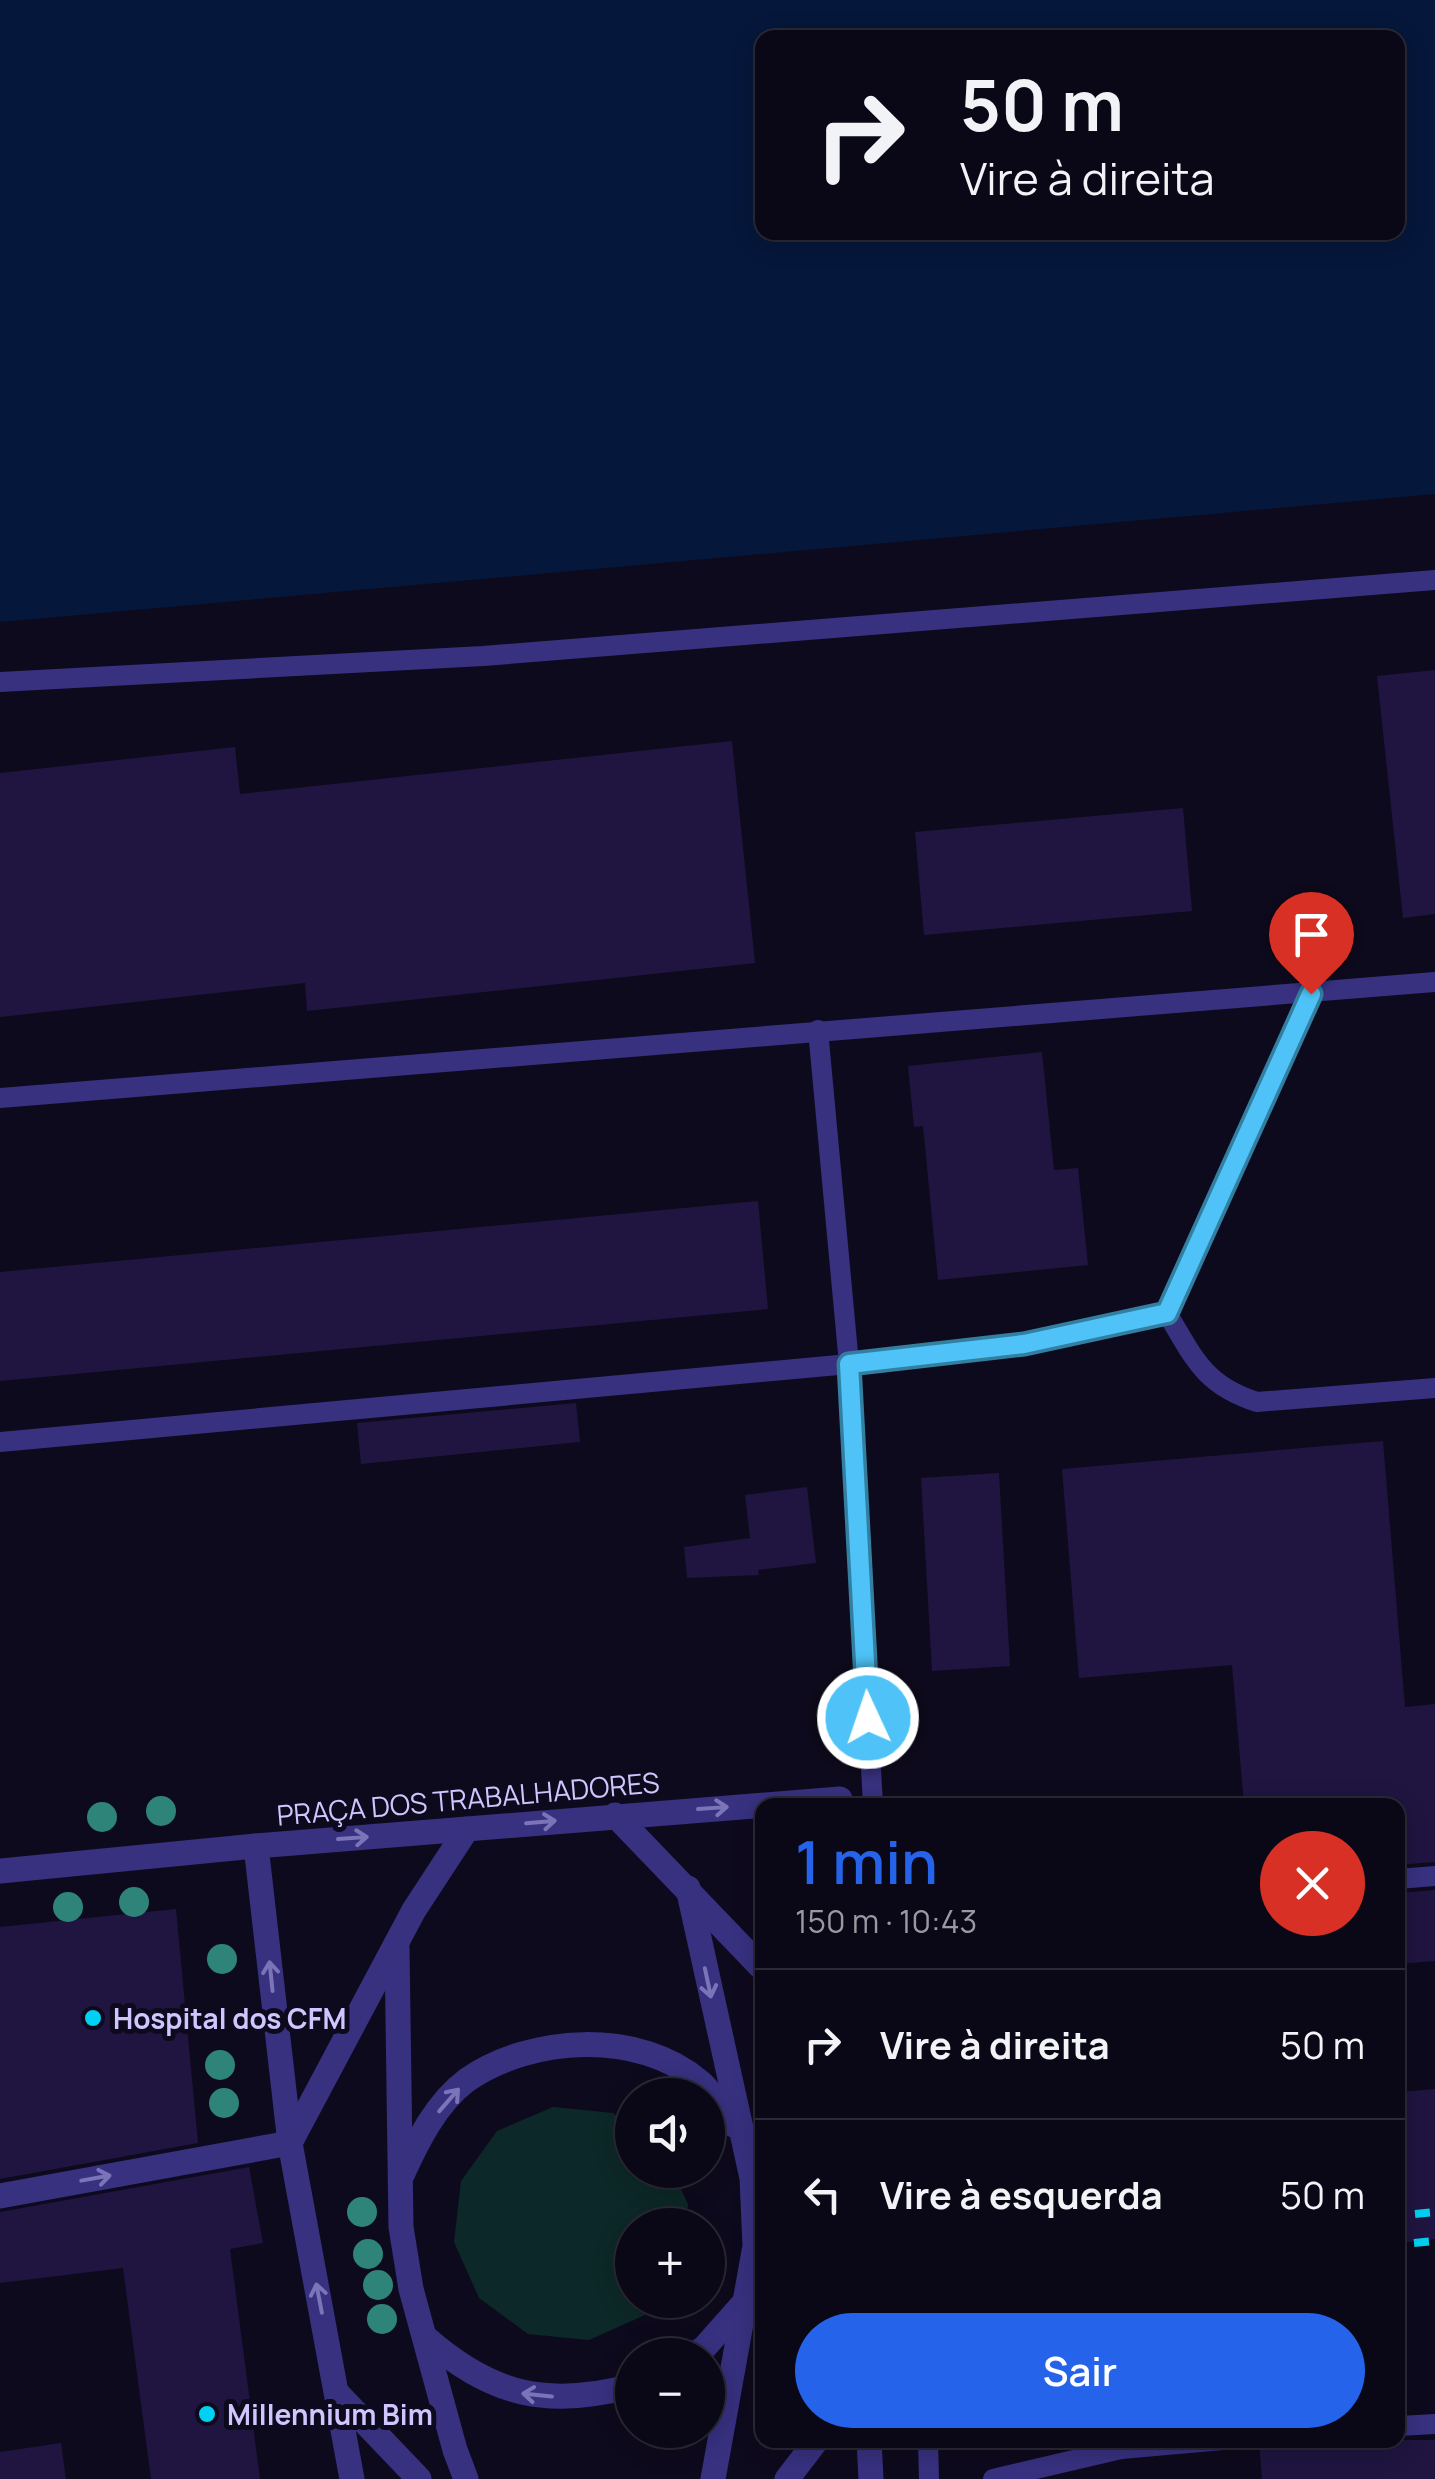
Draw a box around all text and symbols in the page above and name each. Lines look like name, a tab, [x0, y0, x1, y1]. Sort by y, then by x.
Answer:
text: 50 m	[960, 56, 1124, 152]
icon: right	[795, 70, 925, 200]
text: Vire à direita	[960, 147, 1215, 209]
pin	[1269, 892, 1354, 995]
icon: arrive	[1284, 907, 1339, 962]
position arrow	[816, 1666, 920, 1770]
street label: PRAÇA DOS TRABALHADORES	[275, 1762, 661, 1834]
one-way arrow	[696, 1798, 728, 1817]
one-way arrow	[524, 1813, 557, 1832]
text: 1 min	[795, 1820, 938, 1902]
one-way arrow	[337, 1828, 369, 1847]
button: close	[1260, 1831, 1365, 1936]
text: 150 m · 10:43	[795, 1899, 977, 1943]
one-way arrow	[261, 1961, 280, 1993]
one-way arrow	[700, 1966, 719, 1998]
place label: Hospital dos CFM	[113, 1999, 346, 2037]
marker: Hospital dos CFM	[82, 2007, 104, 2029]
icon: right	[795, 2017, 850, 2072]
text: Vire à direita	[880, 2018, 1110, 2070]
text: 50 m	[1280, 2018, 1365, 2070]
map controls	[615, 2078, 725, 2448]
button: sound	[615, 2078, 725, 2188]
one-way arrow	[437, 2088, 459, 2114]
icon: left	[795, 2167, 850, 2222]
one-way arrow	[79, 2168, 111, 2187]
text: Vire à esquerda	[880, 2168, 1163, 2220]
text: 50 m	[1280, 2168, 1365, 2220]
button: +	[615, 2208, 725, 2318]
one-way arrow	[309, 2282, 328, 2314]
button: Sair	[795, 2313, 1365, 2428]
button: −	[615, 2338, 725, 2448]
one-way arrow	[521, 2385, 554, 2404]
place label: Millennium Bim	[227, 2395, 433, 2433]
marker: Millennium Bim	[196, 2403, 218, 2425]

